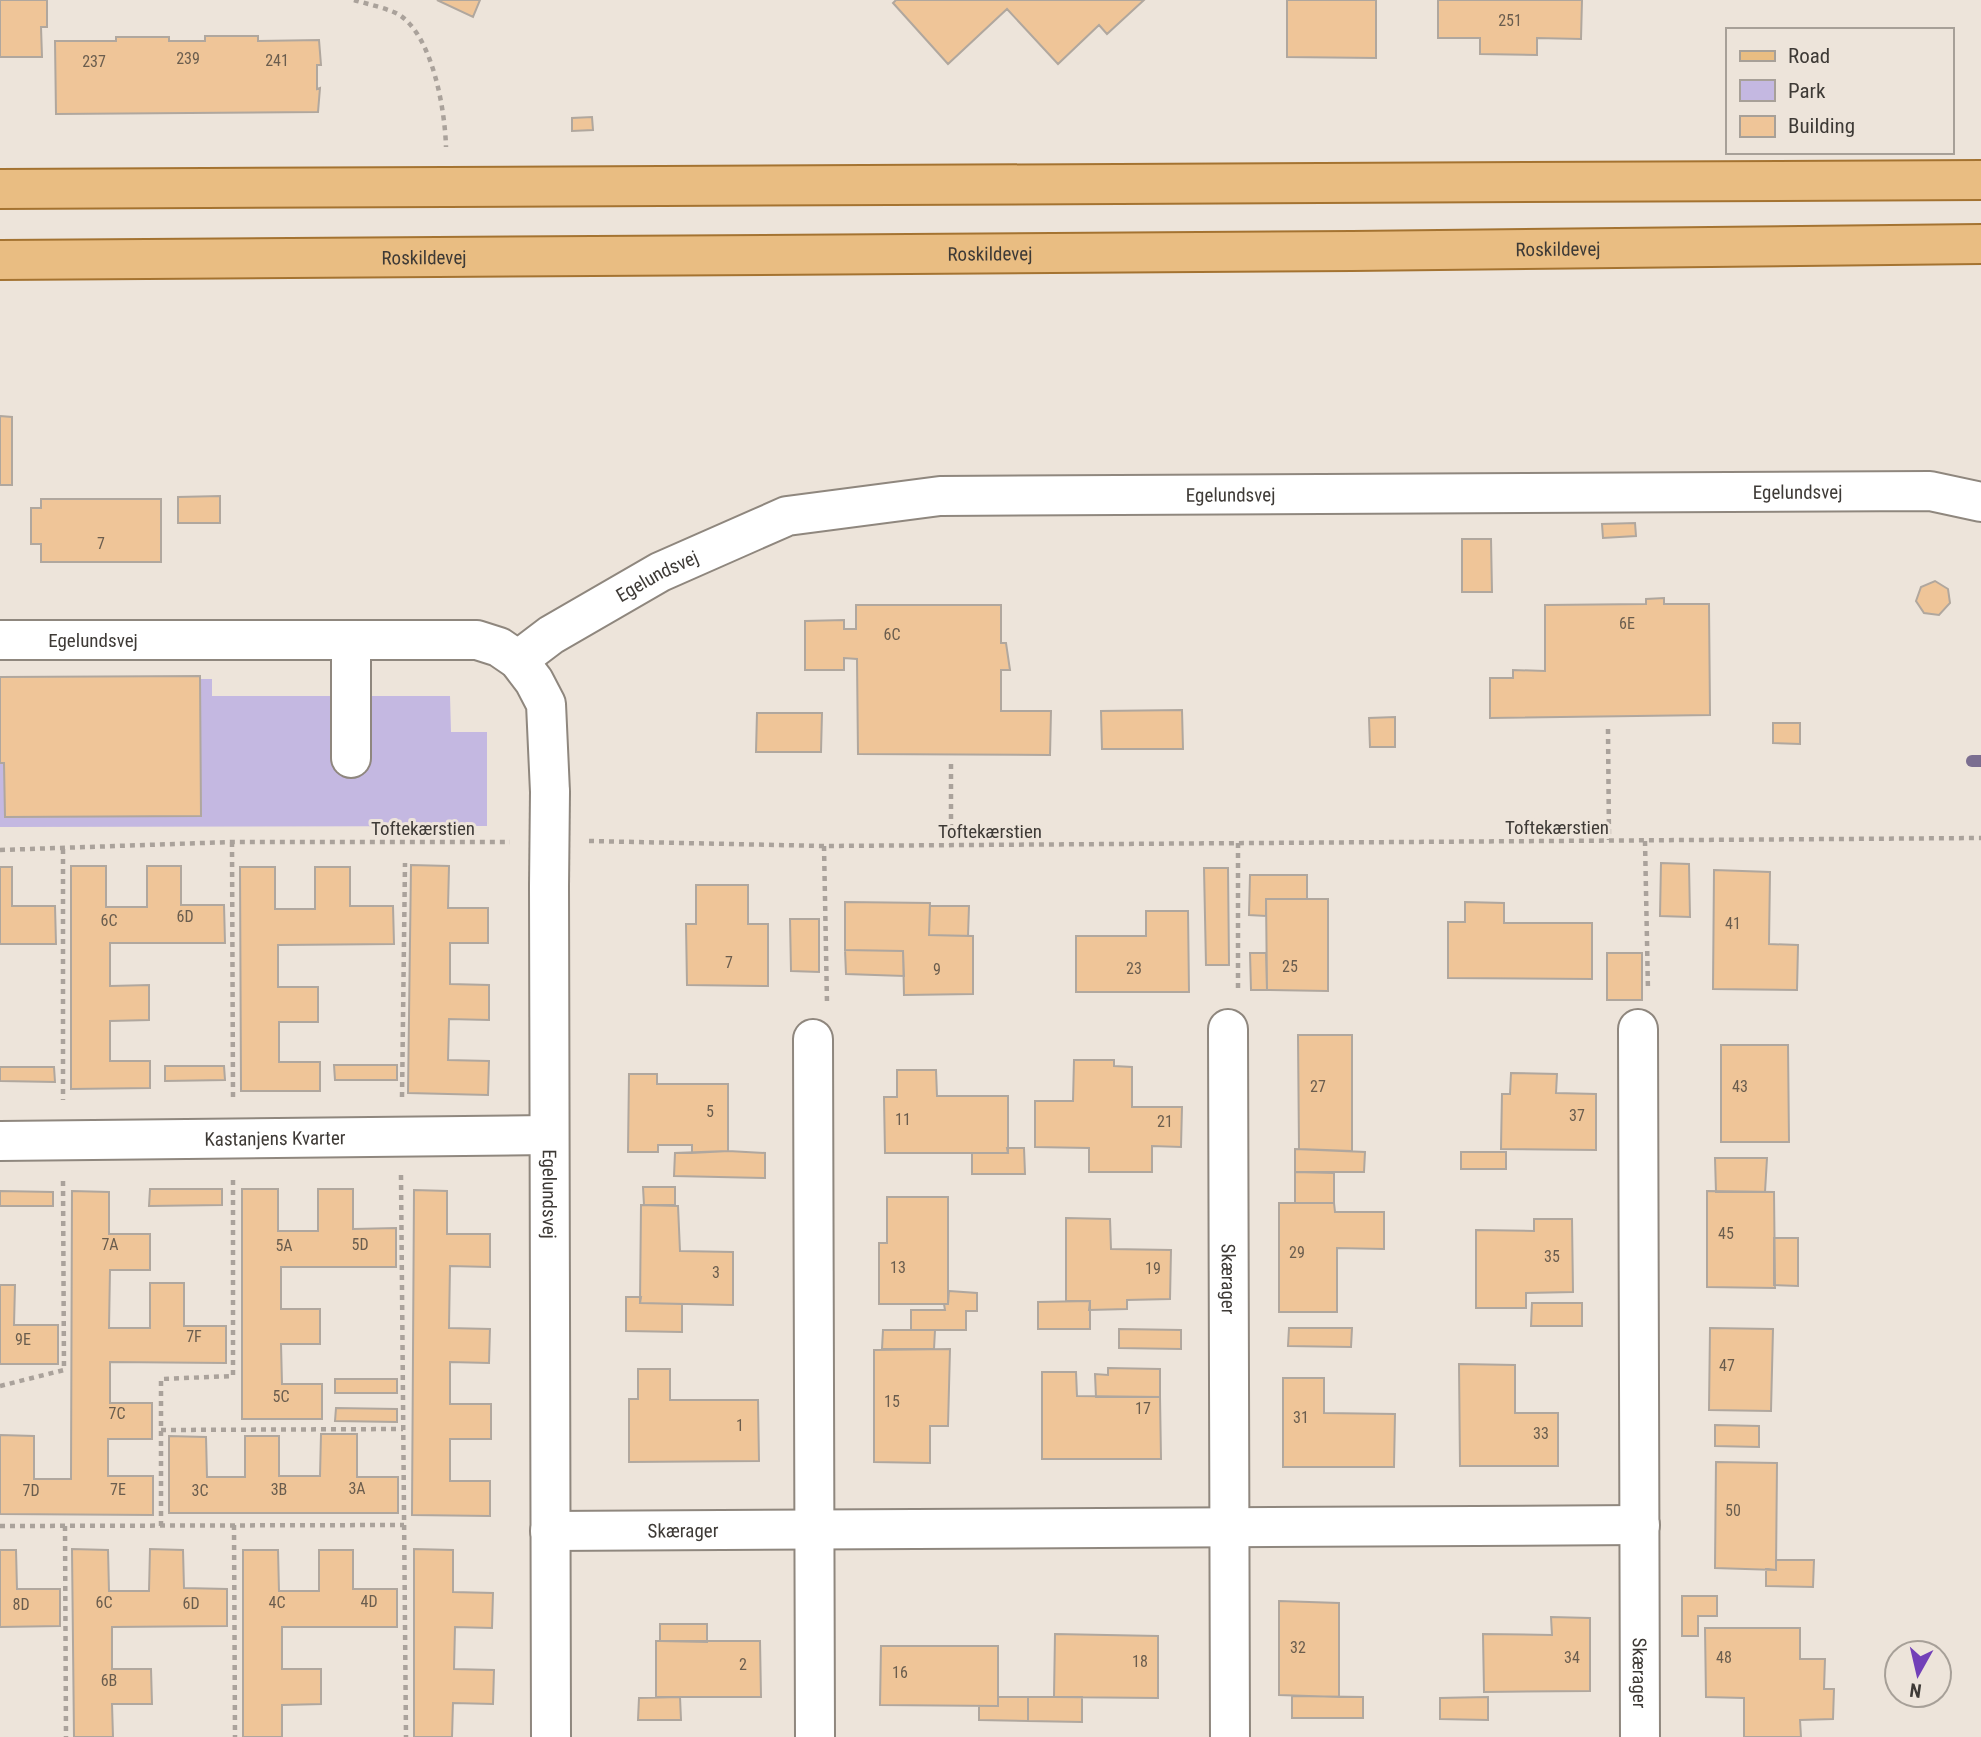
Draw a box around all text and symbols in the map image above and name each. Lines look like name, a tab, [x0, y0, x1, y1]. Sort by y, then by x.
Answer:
house number: 251	[1498, 11, 1522, 30]
legend	[1726, 28, 1953, 154]
text: Road	[1788, 44, 1830, 68]
house number: 239	[176, 49, 200, 68]
house number: 241	[265, 51, 289, 70]
house number: 237	[82, 52, 106, 71]
text: Park	[1788, 79, 1826, 103]
text: Building	[1788, 114, 1855, 138]
street label: Roskildevej	[1515, 237, 1601, 261]
street label: Roskildevej	[947, 242, 1033, 265]
street label: Roskildevej	[381, 245, 467, 269]
street label: Egelundsvej	[1753, 480, 1842, 503]
street label: Egelundsvej	[1186, 483, 1275, 506]
house number: 7	[97, 534, 105, 553]
street label: Egelundsvej	[612, 545, 702, 607]
house number: 6E	[1619, 614, 1635, 633]
house number: 6C	[884, 625, 900, 644]
street label: Egelundsvej	[48, 629, 138, 652]
street label: Toftekærstien	[1505, 816, 1609, 839]
street label: Toftekærstien	[371, 817, 475, 840]
street label: Toftekærstien	[938, 820, 1042, 843]
house number: 6D	[176, 907, 194, 926]
house number: 6C	[101, 911, 117, 930]
house number: 41	[1725, 914, 1741, 933]
house number: 7	[725, 953, 733, 972]
house number: 25	[1282, 957, 1298, 976]
house number: 23	[1126, 959, 1142, 978]
house number: 9	[933, 960, 941, 979]
house number: 27	[1310, 1077, 1326, 1096]
house number: 43	[1732, 1077, 1748, 1096]
house number: 5	[706, 1102, 714, 1121]
house number: 37	[1569, 1106, 1585, 1125]
house number: 11	[895, 1110, 911, 1129]
house number: 21	[1157, 1112, 1173, 1131]
street label: Kastanjens Kvarter	[204, 1126, 346, 1150]
street label: Egelundsvej	[538, 1149, 561, 1239]
house number: 45	[1718, 1224, 1734, 1243]
house number: 7A	[101, 1235, 119, 1254]
house number: 5D	[351, 1235, 369, 1254]
house number: 5A	[275, 1236, 293, 1255]
house number: 29	[1289, 1243, 1305, 1262]
street label: Skærager	[1217, 1244, 1240, 1315]
house number: 35	[1544, 1247, 1560, 1266]
house number: 13	[890, 1258, 906, 1277]
house number: 19	[1145, 1259, 1161, 1278]
house number: 3	[712, 1263, 720, 1282]
house number: 7F	[186, 1327, 202, 1346]
house number: 9E	[15, 1330, 31, 1349]
house number: 47	[1719, 1356, 1735, 1375]
house number: 5C	[273, 1387, 289, 1406]
house number: 15	[884, 1392, 900, 1411]
house number: 17	[1135, 1399, 1151, 1418]
house number: 7C	[109, 1404, 125, 1423]
house number: 31	[1293, 1408, 1309, 1427]
house number: 1	[736, 1416, 744, 1435]
house number: 33	[1533, 1424, 1549, 1443]
house number: 3A	[348, 1479, 366, 1498]
house number: 7E	[110, 1480, 126, 1499]
house number: 3B	[271, 1480, 287, 1499]
house number: 7D	[22, 1481, 40, 1500]
house number: 3C	[192, 1481, 208, 1500]
house number: 50	[1725, 1501, 1741, 1520]
street label: Skærager	[647, 1519, 719, 1542]
house number: 4D	[360, 1592, 378, 1611]
house number: 6C	[96, 1593, 112, 1612]
house number: 4C	[269, 1593, 285, 1612]
house number: 6D	[182, 1594, 200, 1613]
house number: 8D	[12, 1595, 30, 1614]
house number: 32	[1290, 1638, 1306, 1657]
street label: Skærager	[1628, 1638, 1651, 1709]
north arrow	[1883, 1639, 1953, 1709]
house number: 34	[1564, 1648, 1580, 1667]
house number: 48	[1716, 1648, 1732, 1667]
house number: 18	[1132, 1652, 1148, 1671]
house number: 2	[739, 1655, 747, 1674]
house number: 16	[892, 1663, 908, 1682]
house number: 6B	[101, 1671, 117, 1690]
text: N	[1908, 1678, 1923, 1703]

